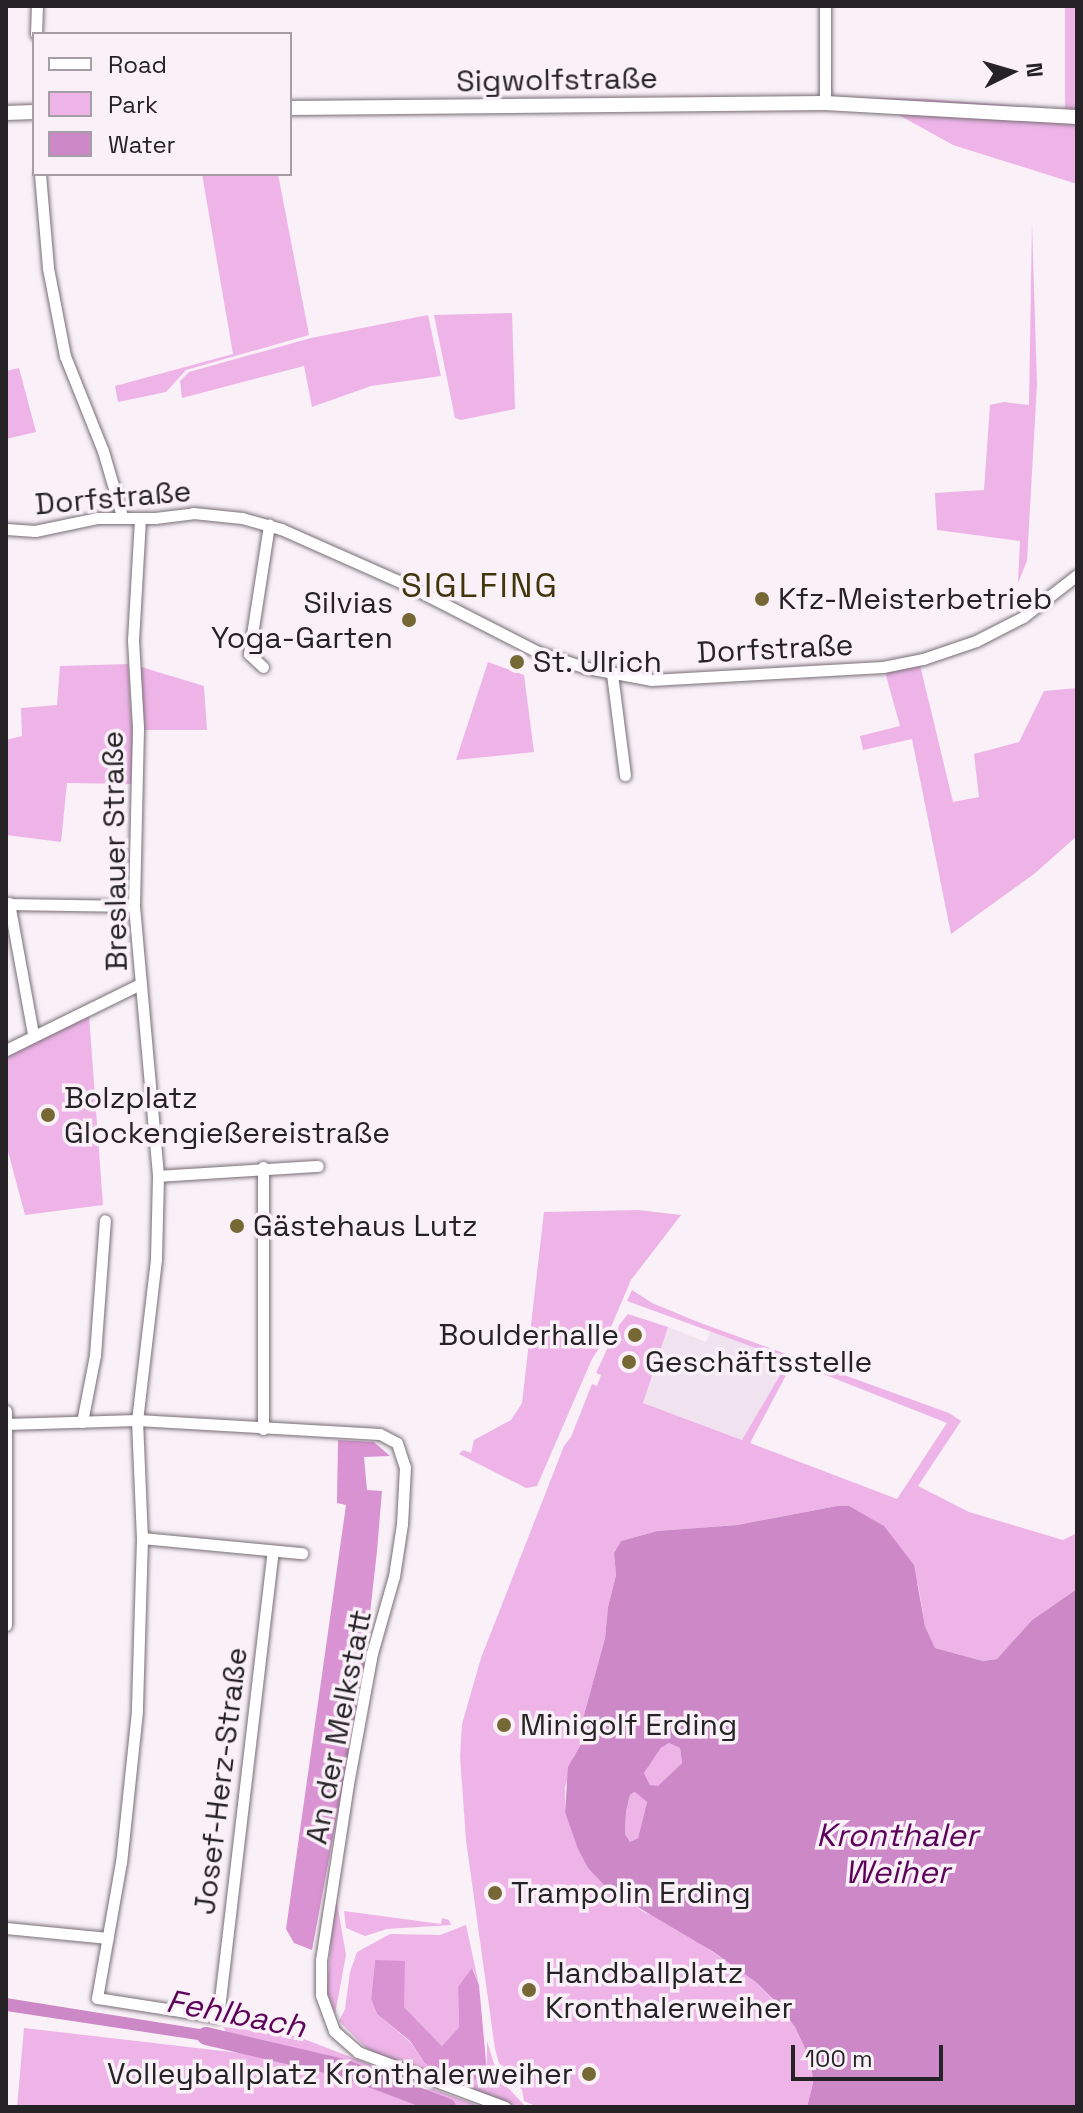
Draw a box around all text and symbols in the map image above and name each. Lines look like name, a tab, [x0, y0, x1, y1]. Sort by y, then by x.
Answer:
legend	[32, 32, 292, 176]
north arrow	[971, 32, 1051, 112]
text: Road	[108, 49, 167, 80]
street label: Sigwolfstraße	[456, 60, 658, 100]
text: N	[1020, 61, 1049, 78]
text: Park	[108, 89, 158, 120]
text: Water	[108, 129, 176, 160]
street label: Dorfstraße	[33, 473, 193, 523]
district label: SIGLFING	[401, 566, 559, 606]
place label: Kfz-Meisterbetrieb	[778, 581, 1052, 617]
place label: Silvias Yoga-Garten	[211, 585, 393, 656]
marker: Kfz-Meisterbetrieb	[753, 590, 771, 608]
marker: Silvias Yoga-Garten	[400, 611, 418, 629]
street label: Dorfstraße	[696, 627, 854, 671]
place label: St. Ulrich	[533, 644, 663, 680]
marker: St. Ulrich	[508, 653, 526, 671]
street label: Breslauer Straße	[95, 731, 135, 971]
place label: Bolzplatz Glockengießereistraße	[64, 1080, 390, 1150]
marker: Bolzplatz Glockengießereistraße	[39, 1106, 57, 1124]
place label: Gästehaus Lutz	[253, 1208, 478, 1244]
marker: Gästehaus Lutz	[228, 1217, 246, 1235]
place label: Boulderhalle	[438, 1317, 619, 1353]
marker: Boulderhalle	[626, 1326, 644, 1344]
place label: Geschäftsstelle	[645, 1344, 872, 1380]
marker: Geschäftsstelle	[620, 1353, 638, 1371]
street label: An der Melkstatt	[299, 1607, 379, 1847]
street label: Josef-Herz-Straße	[187, 1645, 255, 1917]
place label: Minigolf Erding	[520, 1707, 737, 1743]
marker: Minigolf Erding	[495, 1716, 513, 1734]
water label: Kronthaler Weiher	[816, 1817, 978, 1892]
place label: Trampolin Erding	[511, 1875, 751, 1911]
marker: Trampolin Erding	[486, 1884, 504, 1902]
place label: Handballplatz Kronthalerweiher	[545, 1955, 793, 2026]
marker: Handballplatz Kronthalerweiher	[520, 1981, 538, 1999]
water label: Fehlbach	[163, 1982, 309, 2046]
scale bar	[795, 2029, 947, 2079]
text: 100 m	[805, 2043, 873, 2074]
place label: Volleyballplatz Kronthalerweiher	[107, 2056, 573, 2092]
marker: Volleyballplatz Kronthalerweiher	[580, 2065, 598, 2083]

